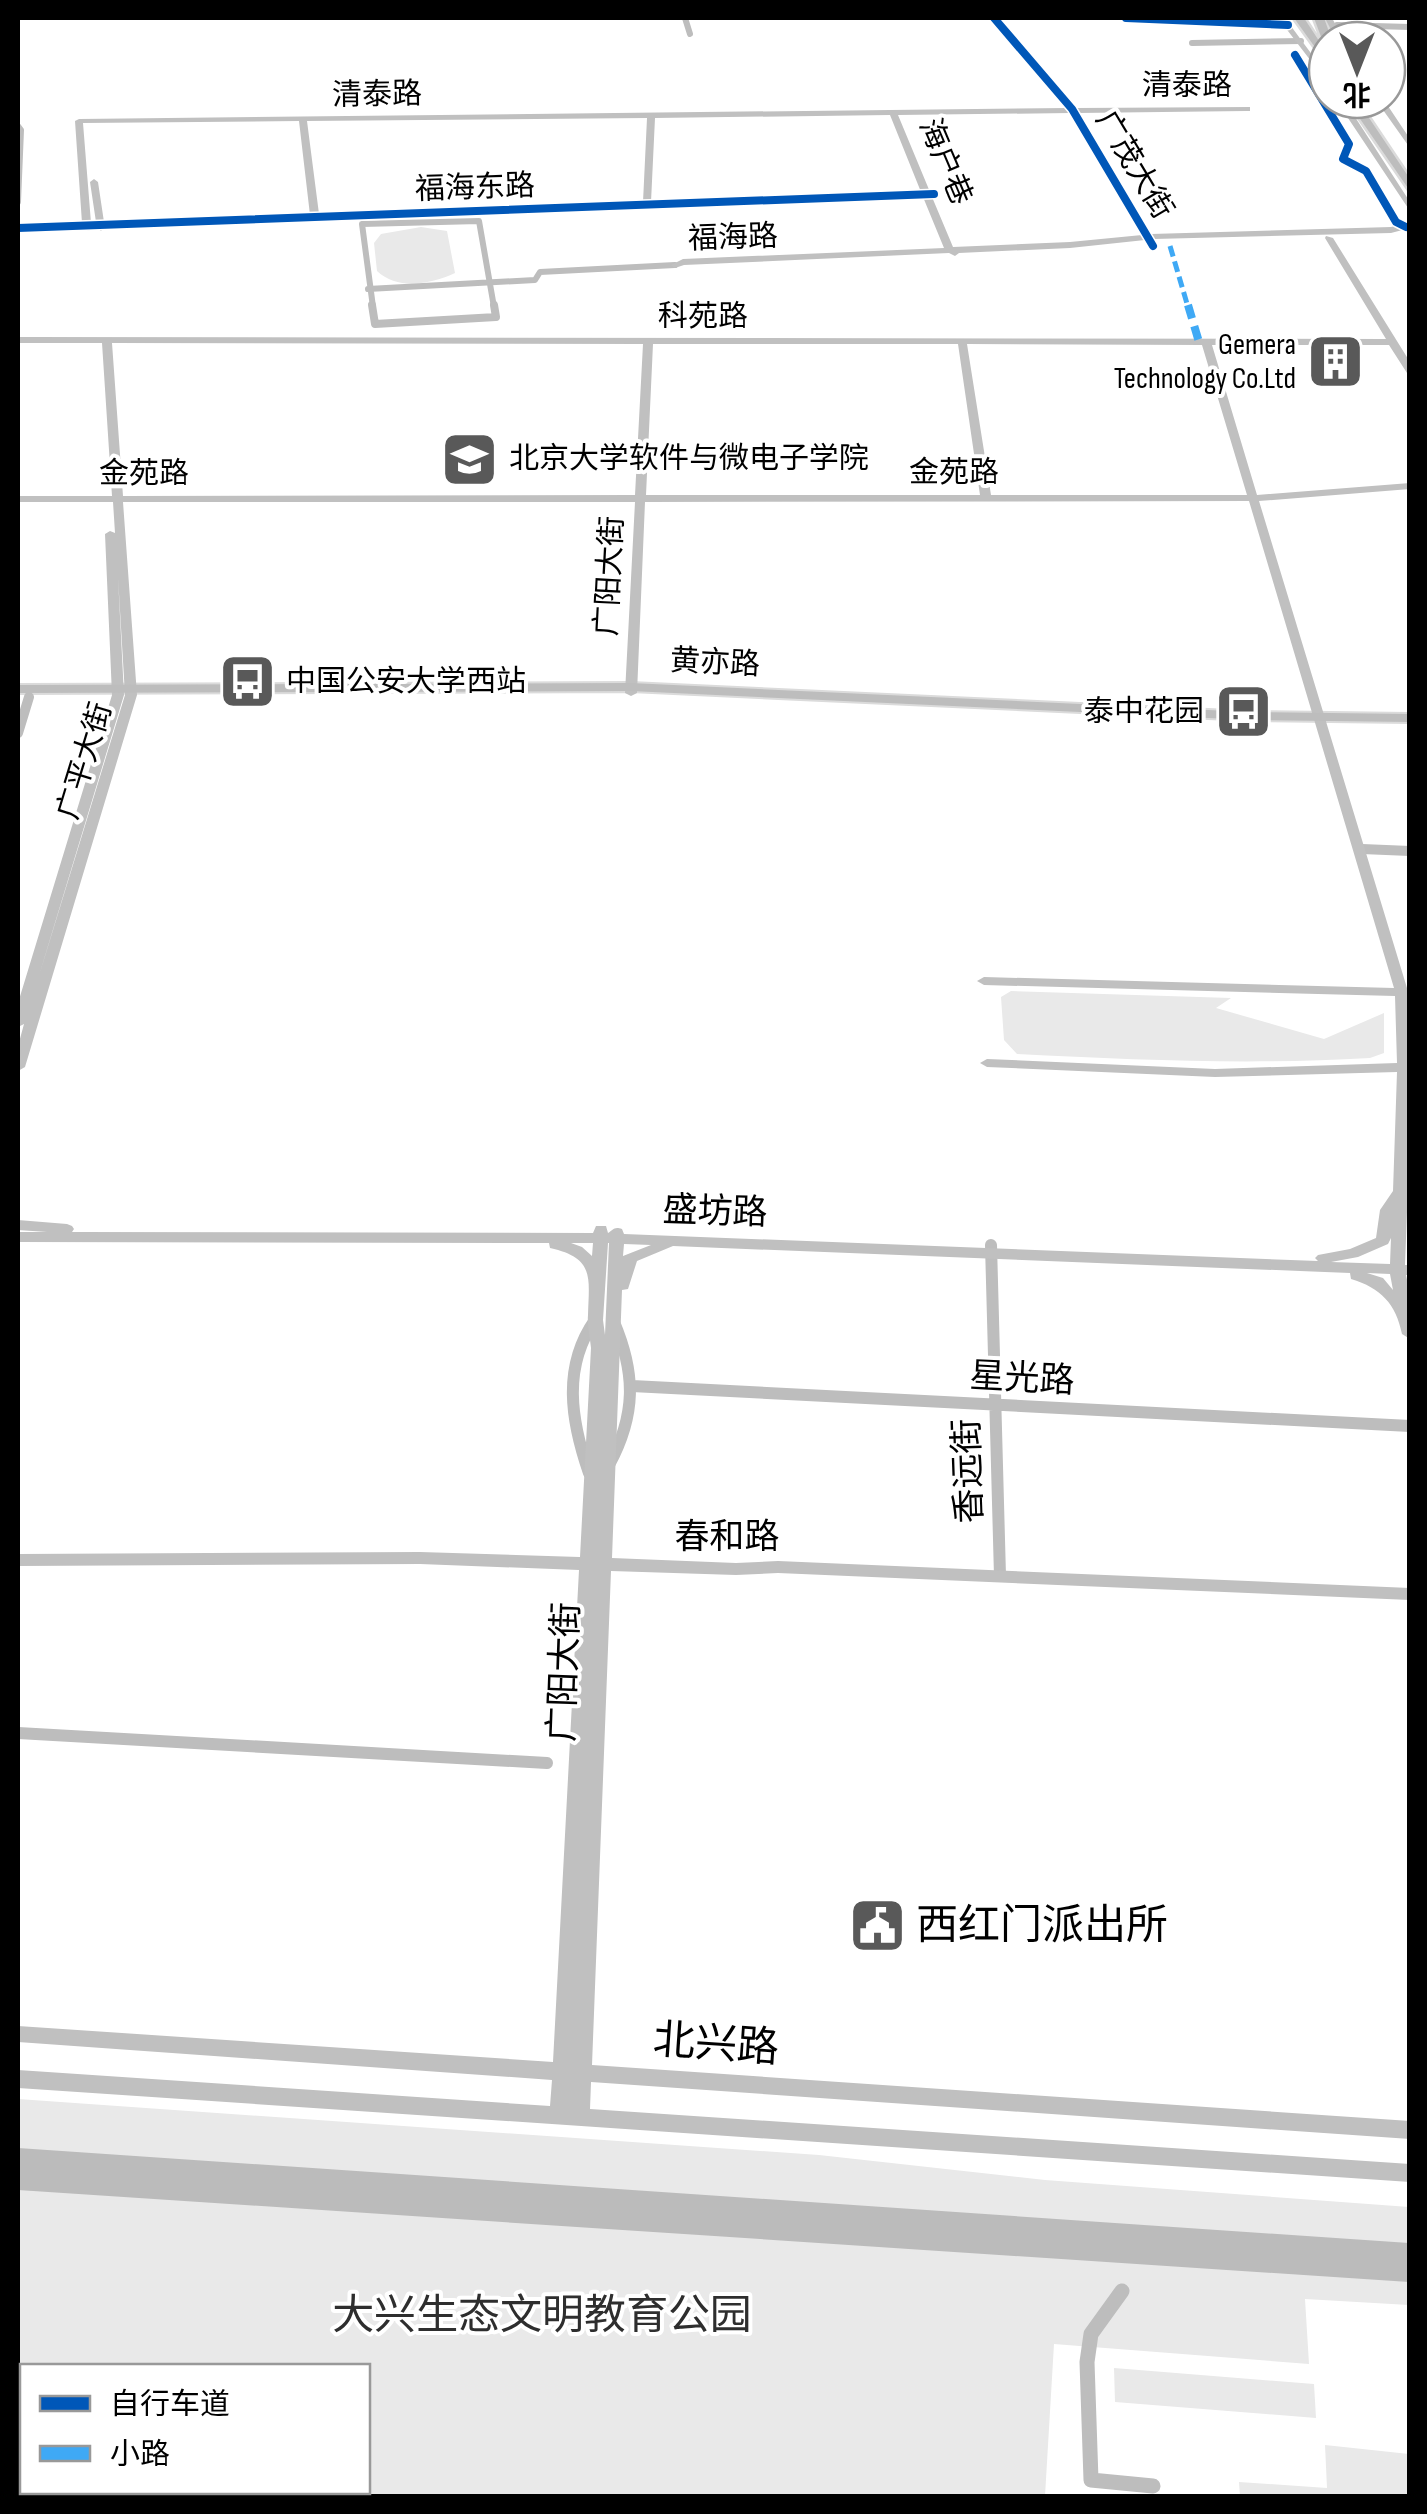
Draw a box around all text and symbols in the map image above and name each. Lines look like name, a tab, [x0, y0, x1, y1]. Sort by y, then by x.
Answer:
north arrow	[1307, 20, 1407, 120]
street label: 清泰路	[1142, 68, 1232, 104]
street label: 清泰路	[332, 76, 422, 114]
text: 北	[1343, 77, 1371, 110]
street label: 广茂大街	[1088, 104, 1180, 226]
street label: 海户巷	[911, 114, 979, 210]
street label: 福海东路	[414, 168, 536, 208]
street label: 福海路	[687, 218, 779, 258]
street label: 科苑路	[658, 299, 748, 335]
place label: Gemera Technology Co.Ltd	[1114, 327, 1296, 397]
building icon: Gemera Technology Co.Ltd	[1305, 332, 1365, 392]
school or university icon: 北京大学软件与微电子学院	[440, 429, 500, 489]
place label: 北京大学软件与微电子学院	[509, 441, 869, 477]
street label: 金苑路	[909, 455, 999, 491]
street label: 金苑路	[99, 456, 189, 492]
street label: 广阳大街	[589, 515, 631, 637]
street label: 黄亦路	[669, 643, 761, 683]
bus stop icon: 中国公安大学西站	[217, 652, 277, 712]
place label: 中国公安大学西站	[286, 664, 526, 700]
bus stop icon: 泰中花园	[1213, 682, 1273, 742]
place label: 泰中花园	[1084, 694, 1204, 730]
street label: 广平大街	[50, 698, 120, 824]
street label: 盛坊路	[662, 1189, 768, 1235]
street label: 星光路	[968, 1355, 1076, 1403]
street label: 香远街	[946, 1418, 992, 1524]
street label: 春和路	[674, 1516, 780, 1559]
street label: 广阳大街	[541, 1601, 589, 1743]
public building icon: 西红门派出所	[847, 1896, 907, 1956]
place label: 西红门派出所	[916, 1901, 1168, 1952]
street label: 北兴路	[651, 2015, 781, 2075]
park label: 大兴生态文明教育公园	[332, 2291, 752, 2342]
legend	[20, 2364, 370, 2494]
text: 自行车道	[110, 2387, 230, 2423]
text: 小路	[110, 2437, 170, 2473]

